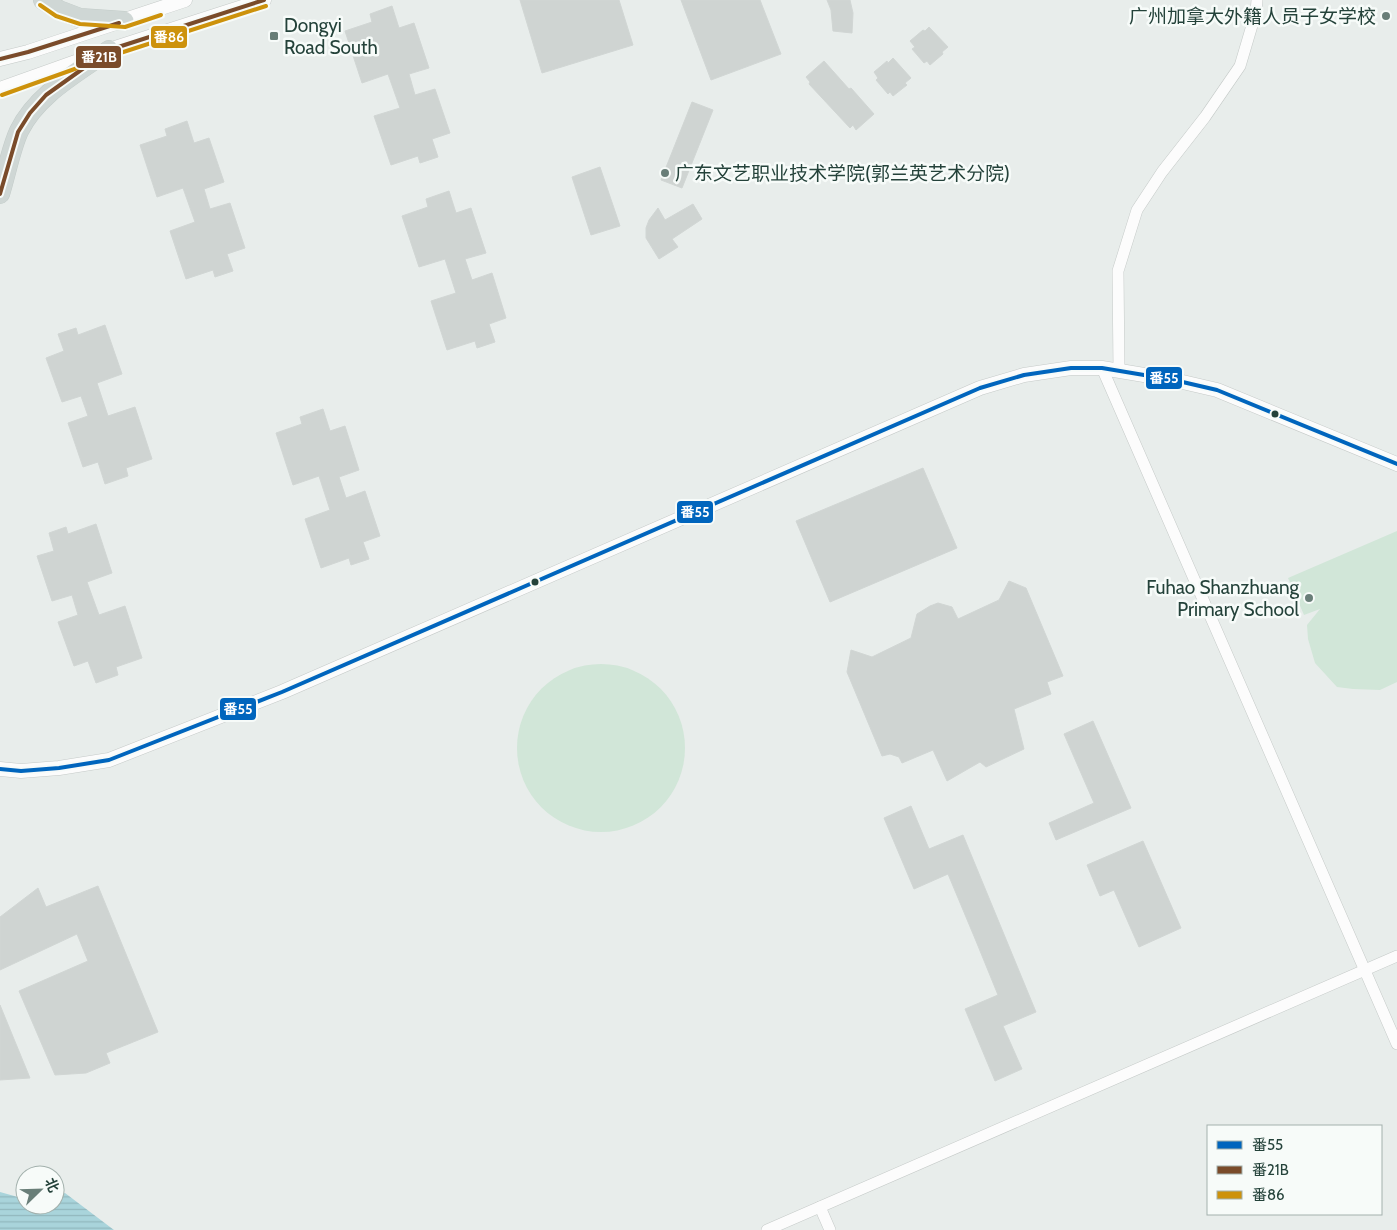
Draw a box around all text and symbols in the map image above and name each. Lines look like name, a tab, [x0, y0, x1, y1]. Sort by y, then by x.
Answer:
place label: 广州加拿大外籍人员子女学校	[1129, 5, 1376, 28]
marker: 广州加拿大外籍人员子女学校	[1380, 10, 1392, 22]
place label: Dongyi Road South	[284, 14, 378, 59]
line badge: 番86	[150, 25, 188, 49]
text: 番86	[154, 28, 184, 46]
marker: Dongyi Road South	[268, 30, 280, 42]
line badge: 番21B	[75, 45, 122, 69]
text: 番21B	[81, 48, 117, 66]
place label: 广东文艺职业技术学院(郭兰英艺术分院)	[675, 162, 1010, 185]
marker: 广东文艺职业技术学院(郭兰英艺术分院)	[659, 167, 671, 179]
line badge: 番55	[1145, 366, 1183, 390]
text: 番55	[1149, 369, 1179, 387]
unlabelled marker	[1270, 409, 1280, 419]
line badge: 番55	[676, 500, 714, 524]
text: 番55	[680, 503, 710, 521]
place label: Fuhao Shanzhuang Primary School	[1146, 576, 1300, 621]
unlabelled marker	[530, 577, 540, 587]
marker: Fuhao Shanzhuang Primary School	[1303, 592, 1315, 604]
line badge: 番55	[219, 697, 257, 721]
text: 番55	[223, 700, 253, 718]
legend	[1207, 1125, 1382, 1215]
text: 番55	[1252, 1136, 1283, 1154]
text: 番21B	[1252, 1161, 1289, 1179]
north arrow	[15, 1165, 65, 1215]
text: 北	[41, 1175, 63, 1195]
text: 番86	[1252, 1186, 1285, 1204]

